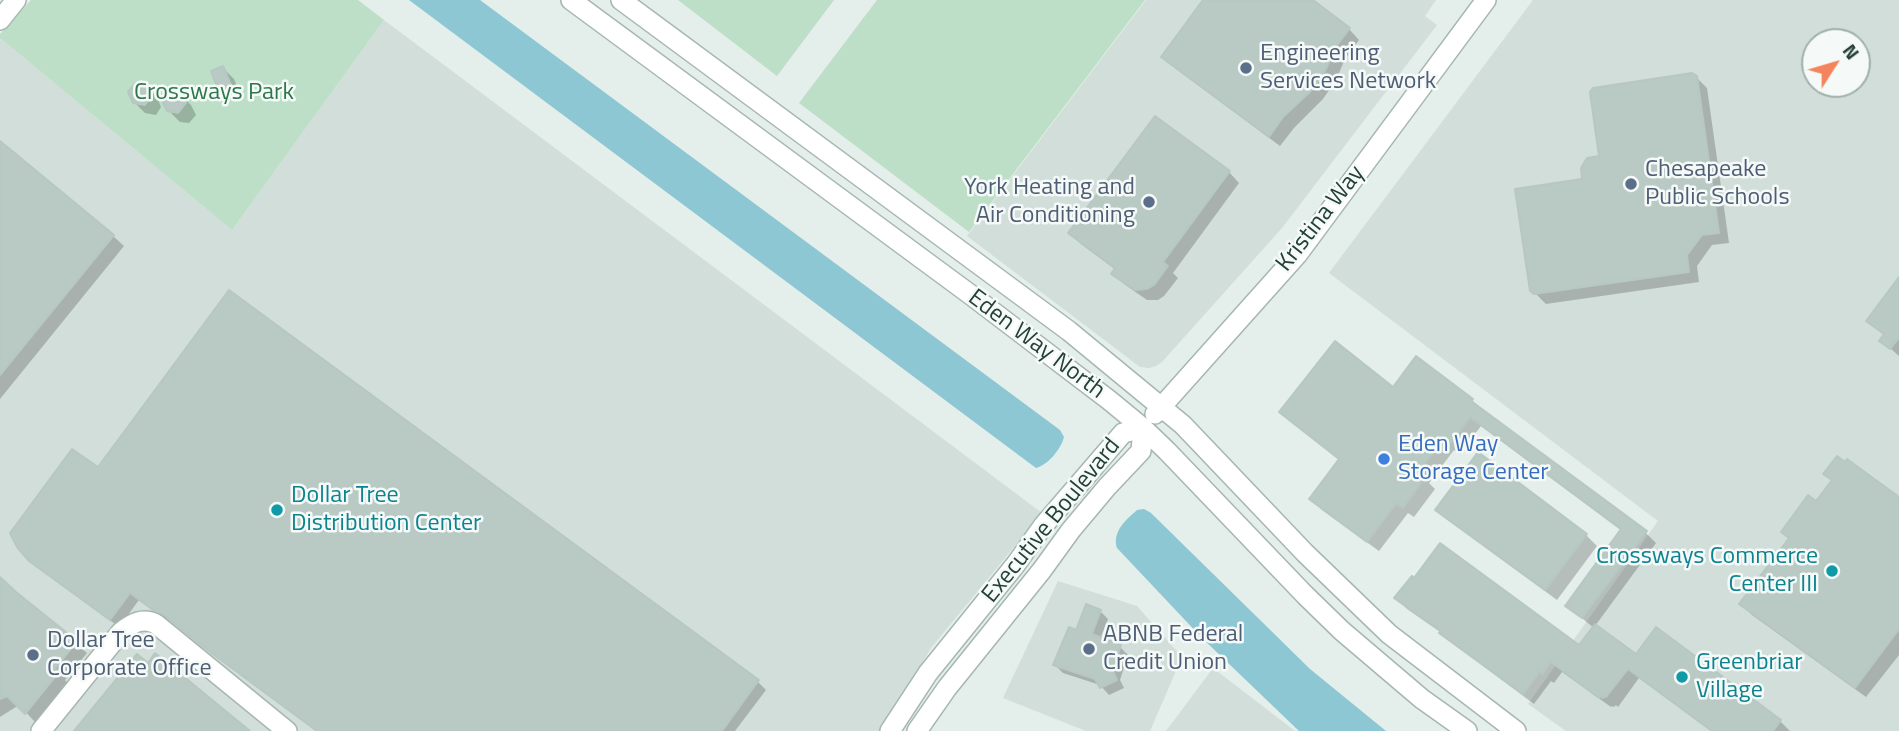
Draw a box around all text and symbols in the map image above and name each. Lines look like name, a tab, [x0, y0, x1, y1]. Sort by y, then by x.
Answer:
north arrow	[1801, 28, 1871, 98]
text: N	[1836, 37, 1867, 65]
place label: Engineering Services Network	[1260, 40, 1436, 96]
marker: Engineering Services Network	[1238, 60, 1254, 76]
park label: Crossways Park	[134, 79, 294, 107]
place label: Chesapeake Public Schools	[1645, 156, 1790, 212]
street label: Kristina Way	[1271, 160, 1371, 278]
place label: York Heating and Air Conditioning	[964, 174, 1135, 230]
marker: Chesapeake Public Schools	[1623, 176, 1639, 192]
marker: York Heating and Air Conditioning	[1141, 194, 1157, 210]
street label: Eden Way North	[962, 284, 1110, 406]
place label: Eden Way Storage Center	[1398, 431, 1549, 487]
street label: Executive Boulevard	[977, 433, 1127, 609]
marker: Eden Way Storage Center	[1376, 451, 1392, 467]
place label: Dollar Tree Distribution Center	[291, 482, 481, 538]
marker: Dollar Tree Distribution Center	[269, 502, 285, 518]
place label: Crossways Commerce Center III	[1596, 543, 1818, 599]
marker: Crossways Commerce Center III	[1824, 563, 1840, 579]
place label: ABNB Federal Credit Union	[1103, 621, 1243, 677]
place label: Dollar Tree Corporate Office	[47, 627, 212, 683]
marker: ABNB Federal Credit Union	[1081, 641, 1097, 657]
marker: Dollar Tree Corporate Office	[25, 647, 41, 663]
place label: Greenbriar Village	[1696, 649, 1802, 705]
marker: Greenbriar Village	[1674, 669, 1690, 685]

